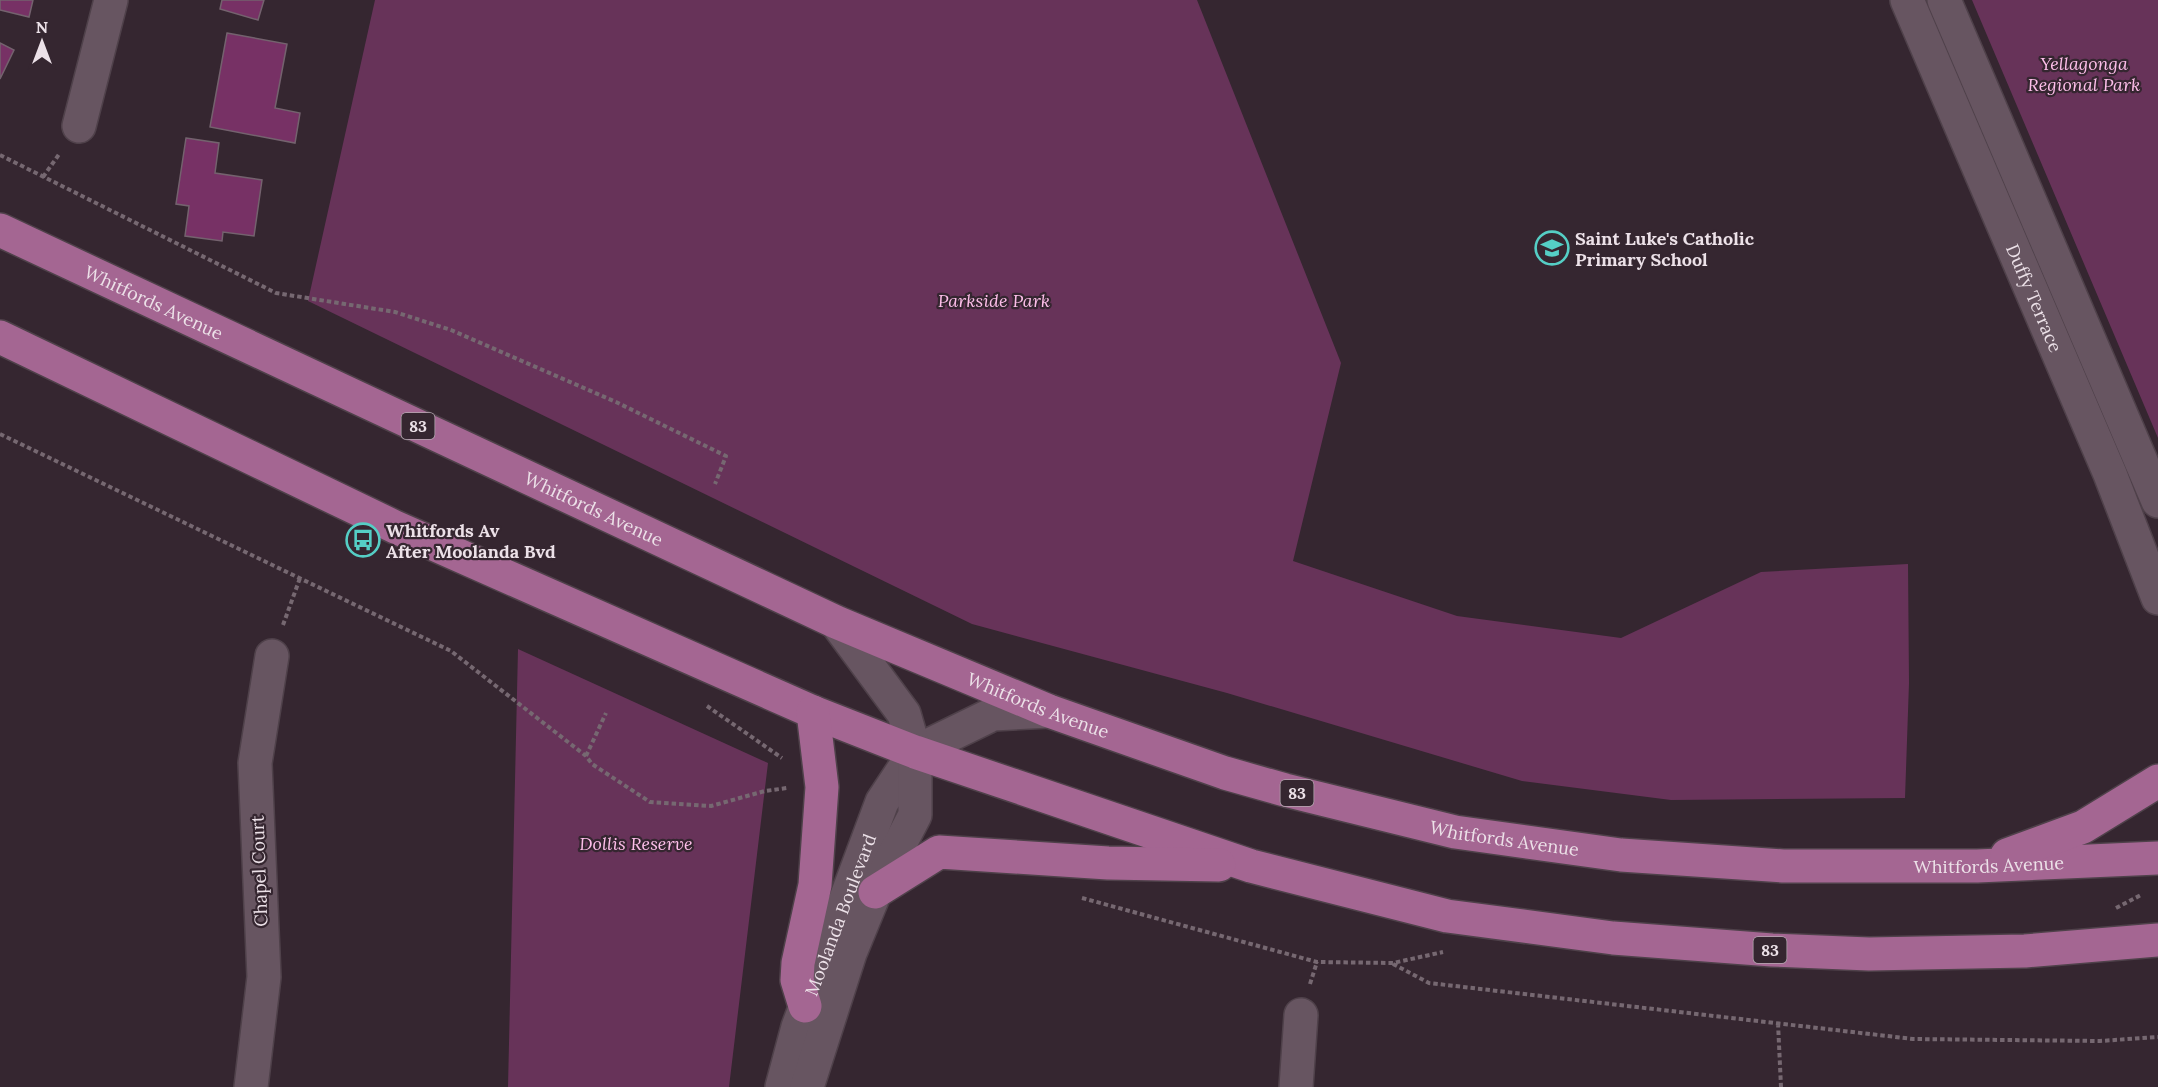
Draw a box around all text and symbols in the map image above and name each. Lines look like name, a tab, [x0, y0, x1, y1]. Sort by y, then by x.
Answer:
north arrow	[12, 12, 72, 72]
text: N	[36, 17, 48, 37]
park label: Yellagonga Regional Park	[2028, 52, 2140, 96]
place label: Saint Luke's Catholic Primary School	[1575, 227, 1755, 271]
school or university icon: Saint Luke's Catholic Primary School	[1534, 230, 1570, 266]
street label: Duffy Terrace	[2001, 240, 2068, 356]
street label: Whitfords Avenue	[81, 260, 227, 345]
park label: Parkside Park	[938, 289, 1050, 312]
road number: 83	[402, 413, 434, 439]
street label: Whitfords Avenue	[521, 466, 667, 551]
place label: Whitfords Av After Moolanda Bvd	[386, 519, 556, 563]
bus stop icon: Whitfords Av After Moolanda Bvd	[345, 522, 381, 558]
street label: Whitfords Avenue	[964, 667, 1113, 743]
road number: 83	[1280, 780, 1314, 806]
street label: Chapel Court	[246, 815, 272, 927]
street label: Whitfords Avenue	[1427, 815, 1581, 861]
street label: Moolanda Boulevard	[799, 830, 881, 999]
park label: Dollis Reserve	[579, 832, 693, 855]
street label: Whitfords Avenue	[1913, 851, 2065, 878]
road number: 83	[1754, 937, 1786, 963]

